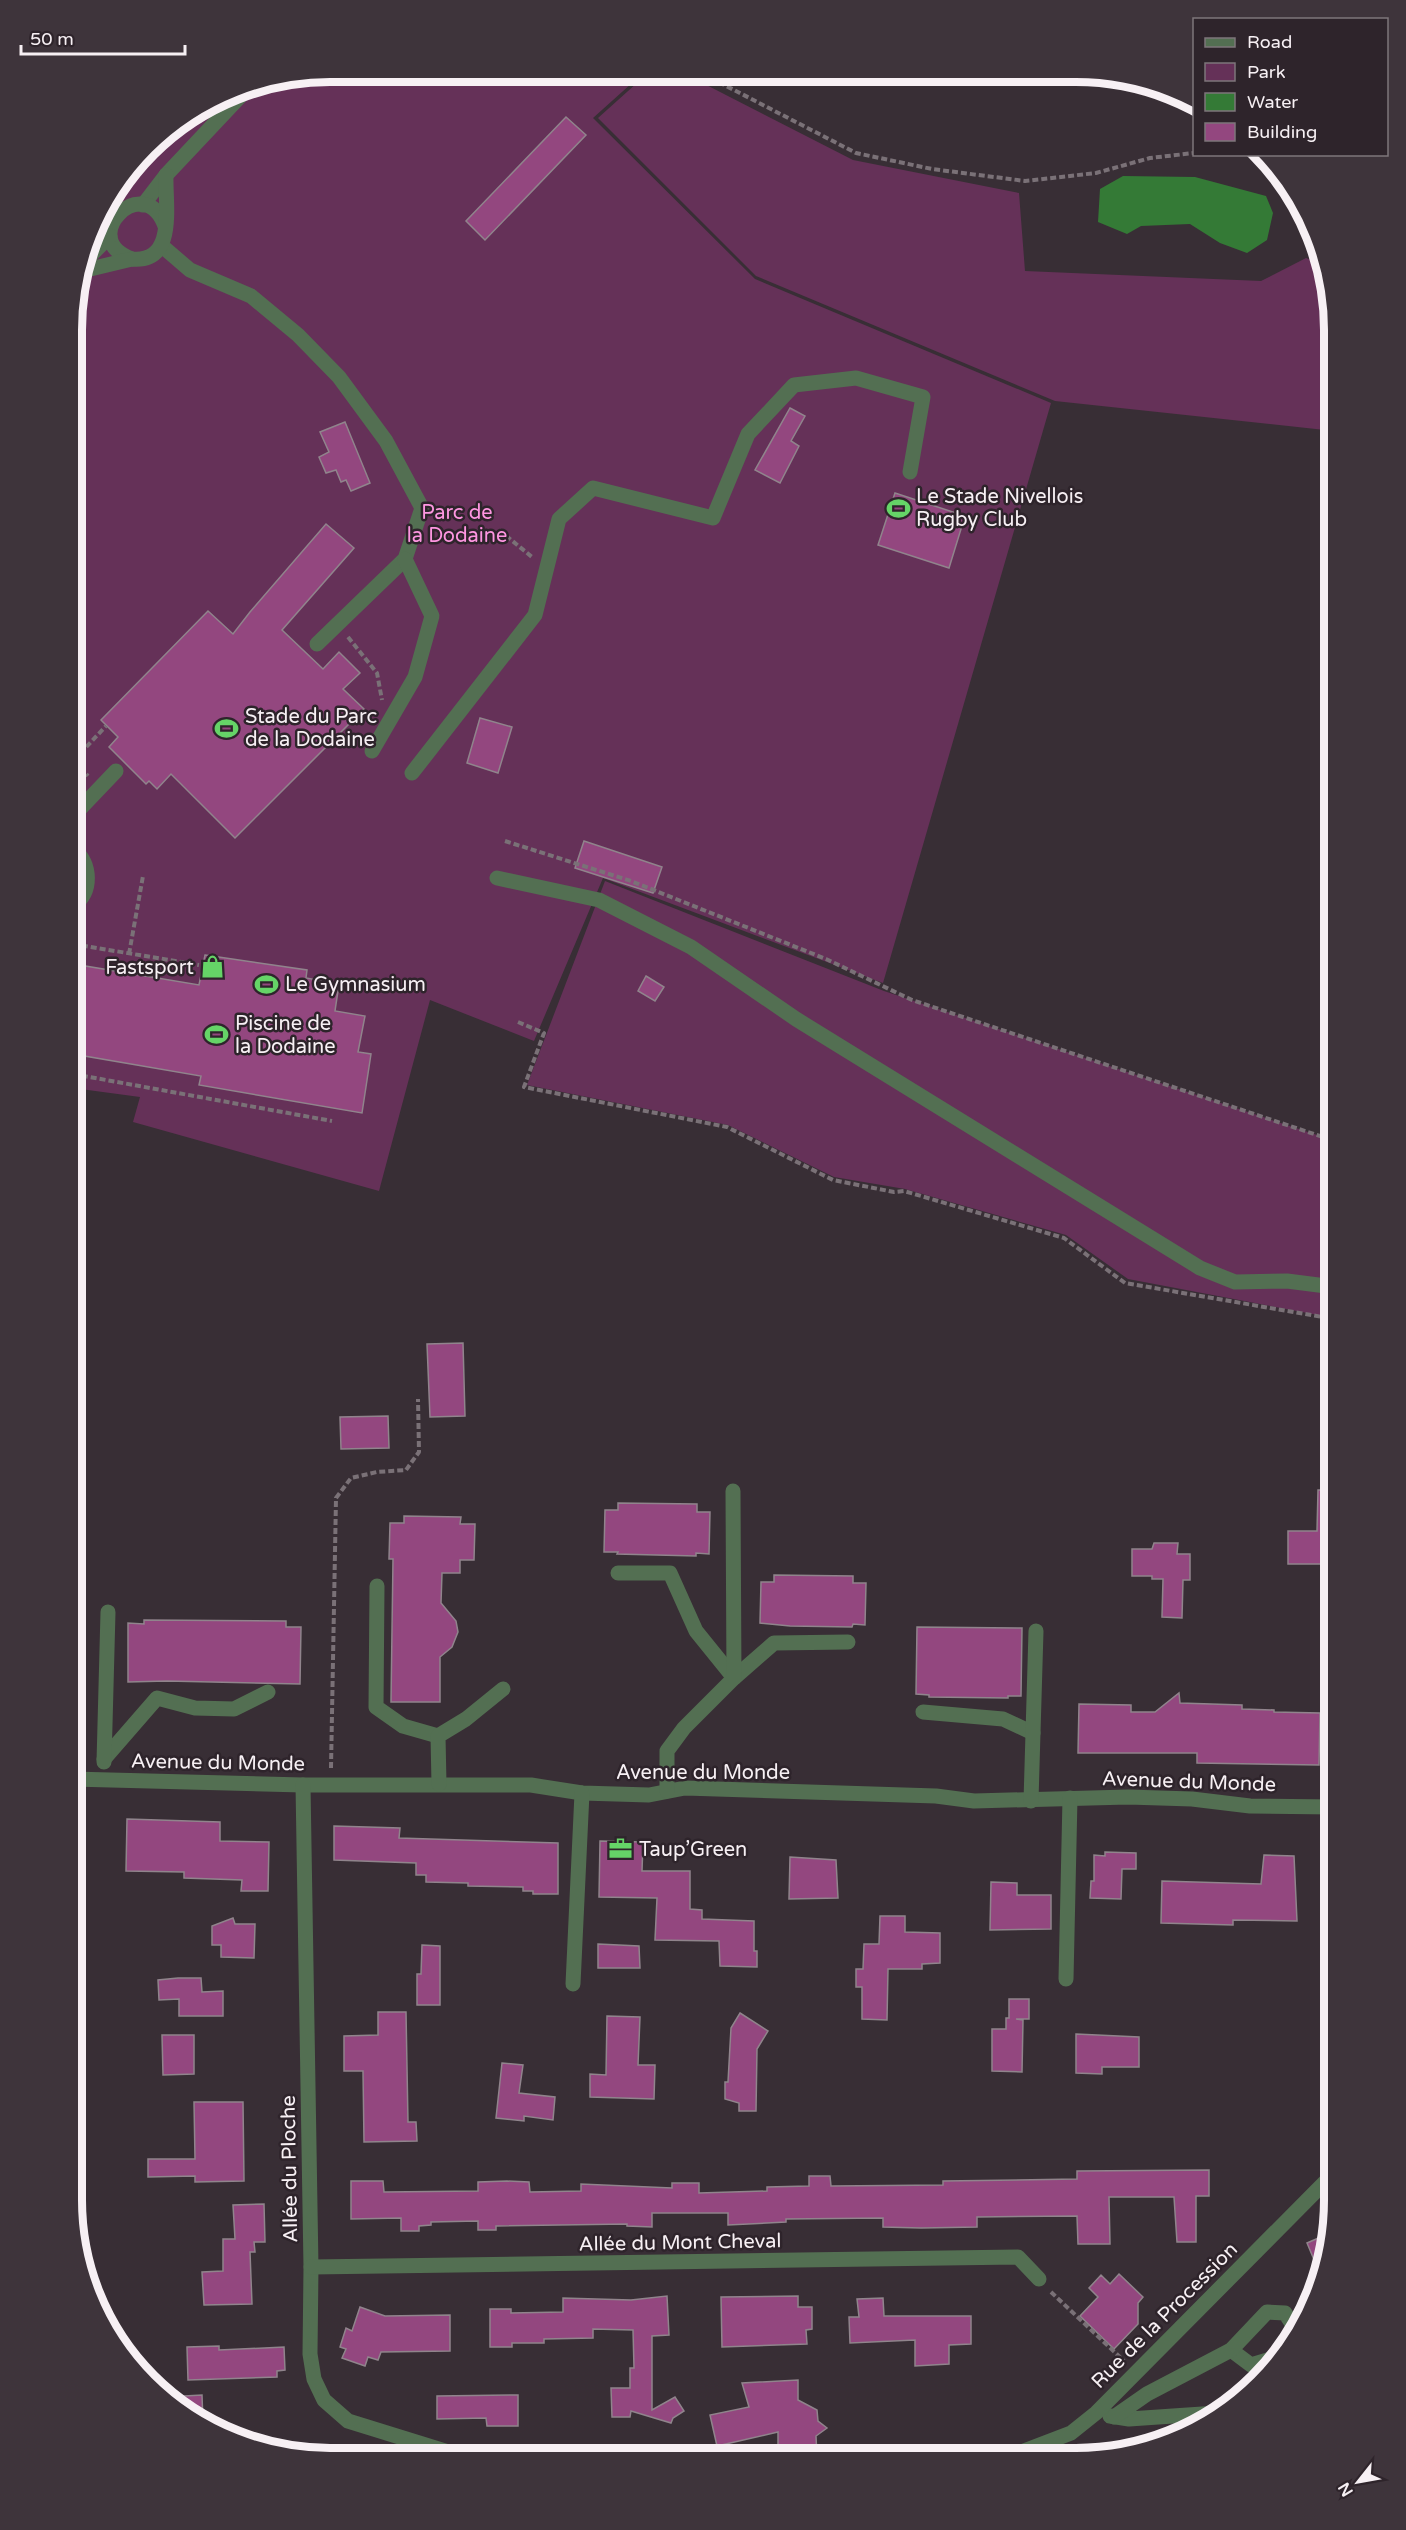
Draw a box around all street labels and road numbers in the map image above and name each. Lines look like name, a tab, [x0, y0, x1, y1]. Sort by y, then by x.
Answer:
street label: Avenue du Monde	[131, 1749, 305, 1777]
street label: Avenue du Monde	[616, 1761, 790, 1785]
street label: Avenue du Monde	[1102, 1767, 1276, 1797]
street label: Allée du Ploche	[277, 2095, 303, 2243]
street label: Allée du Mont Cheval	[579, 2229, 782, 2257]
street label: Rue de la Procession	[1087, 2238, 1243, 2394]

